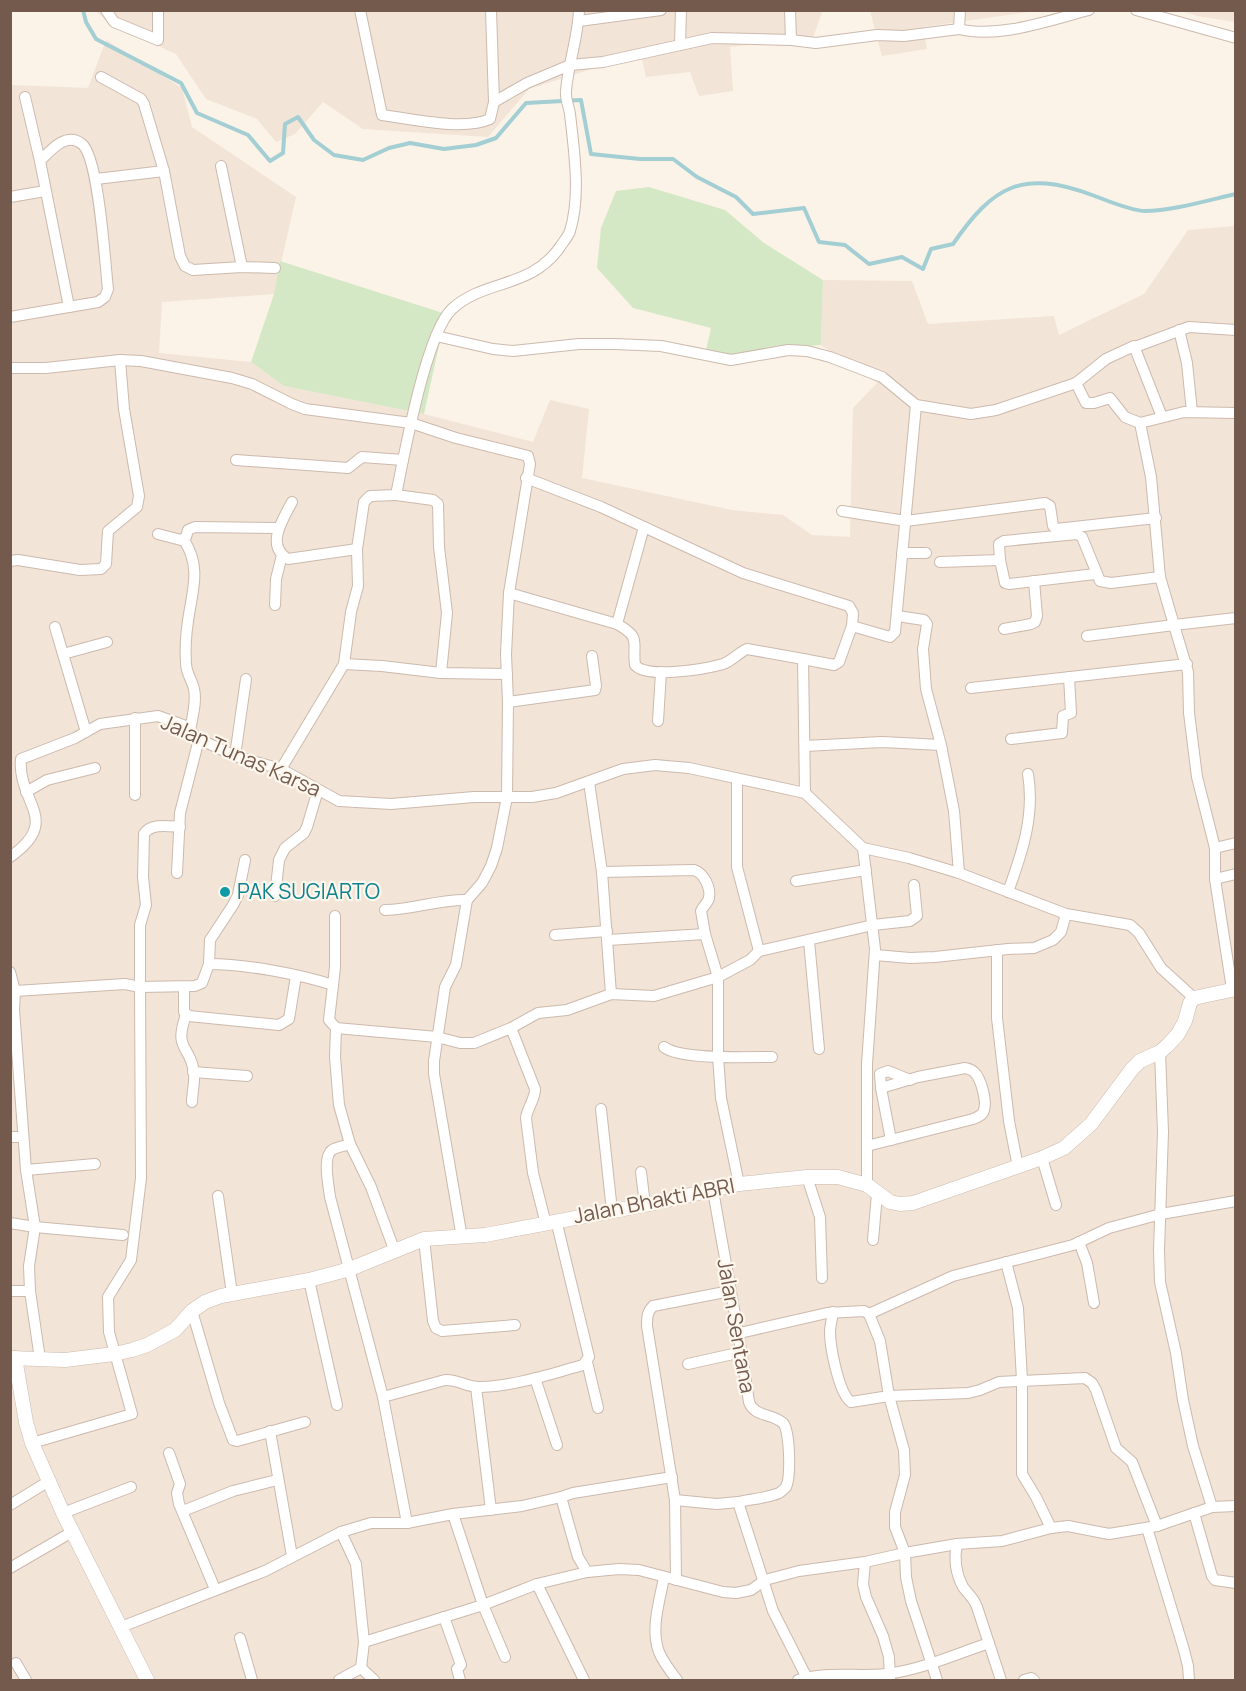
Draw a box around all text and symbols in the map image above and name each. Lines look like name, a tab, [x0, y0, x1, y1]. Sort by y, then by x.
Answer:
street label: Jalan Tunas Karsa	[157, 707, 326, 803]
place label: PAK SUGIARTO	[237, 877, 380, 905]
marker: PAK SUGIARTO	[218, 885, 232, 899]
street label: Jalan Bhakti ABRI	[571, 1171, 737, 1229]
street label: Jalan Sentana	[711, 1256, 763, 1395]

